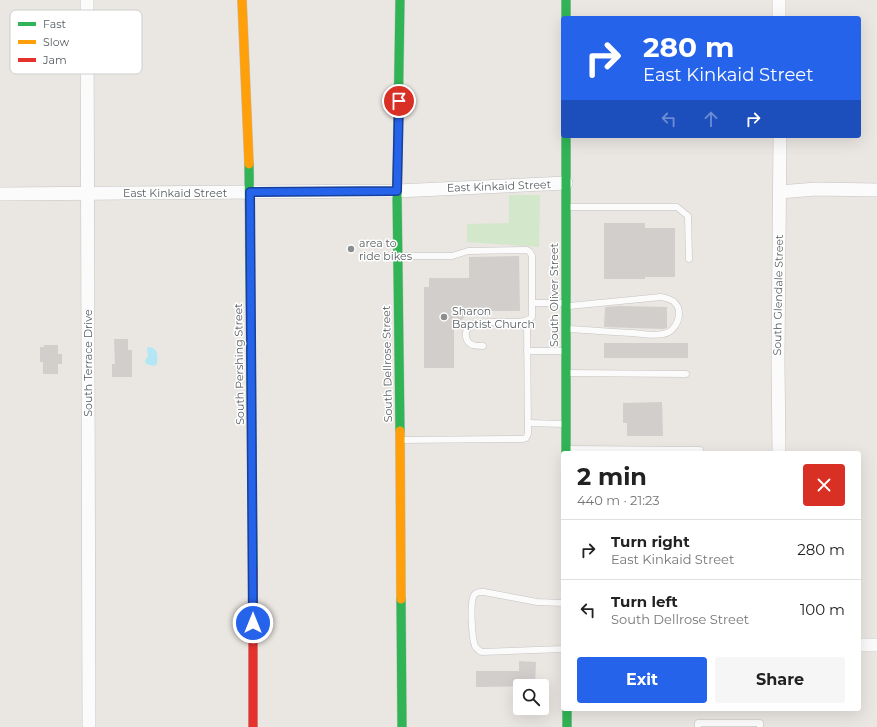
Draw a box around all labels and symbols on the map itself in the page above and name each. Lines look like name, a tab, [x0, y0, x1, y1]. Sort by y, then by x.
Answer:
legend	[10, 10, 142, 74]
text: Fast	[43, 17, 67, 31]
text: Slow	[43, 35, 69, 49]
text: Jam	[42, 53, 67, 67]
pin	[382, 84, 416, 118]
street label: East Kinkaid Street	[447, 177, 552, 195]
street label: East Kinkaid Street	[123, 186, 228, 200]
street label: South Glendale Street	[770, 234, 786, 356]
place label: area to ride bikes	[359, 236, 413, 263]
street label: South Oliver Street	[547, 242, 561, 347]
marker: area to ride bikes	[346, 244, 356, 254]
street label: South Pershing Street	[231, 303, 247, 425]
place label: Sharon Baptist Church	[452, 304, 535, 331]
street label: South Dellrose Street	[379, 305, 395, 423]
street label: South Terrace Drive	[81, 309, 95, 417]
marker: Sharon Baptist Church	[439, 312, 449, 322]
position arrow	[232, 602, 274, 644]

